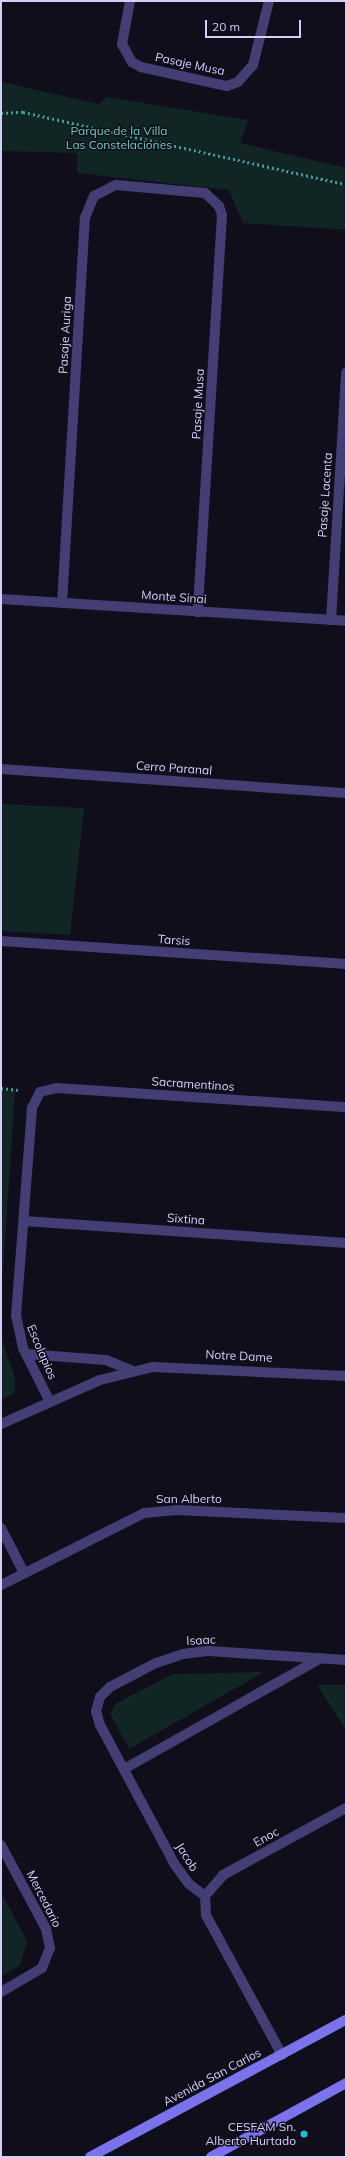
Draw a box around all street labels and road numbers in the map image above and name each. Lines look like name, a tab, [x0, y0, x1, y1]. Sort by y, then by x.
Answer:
street label: Pasaje Musa	[154, 50, 226, 78]
street label: Pasaje Auriga	[56, 296, 74, 374]
street label: Pasaje Musa	[189, 368, 207, 440]
street label: Pasaje Lacenta	[315, 452, 335, 538]
street label: Monte Sinai	[141, 588, 207, 606]
street label: Cerro Paranal	[135, 758, 213, 778]
street label: Tarsis	[157, 932, 191, 948]
street label: Sacramentinos	[151, 1074, 235, 1094]
street label: Sixtina	[167, 1210, 205, 1228]
street label: Escolapios	[24, 1322, 60, 1382]
street label: Notre Dame	[205, 1347, 273, 1365]
street label: San Alberto	[156, 1492, 222, 1506]
street label: Isaac	[186, 1632, 216, 1648]
street label: Enoc	[251, 1824, 281, 1850]
street label: Jacob	[173, 1840, 201, 1874]
street label: Mercedario	[24, 1868, 64, 1930]
street label: Avenida San Carlos	[161, 2045, 263, 2109]

